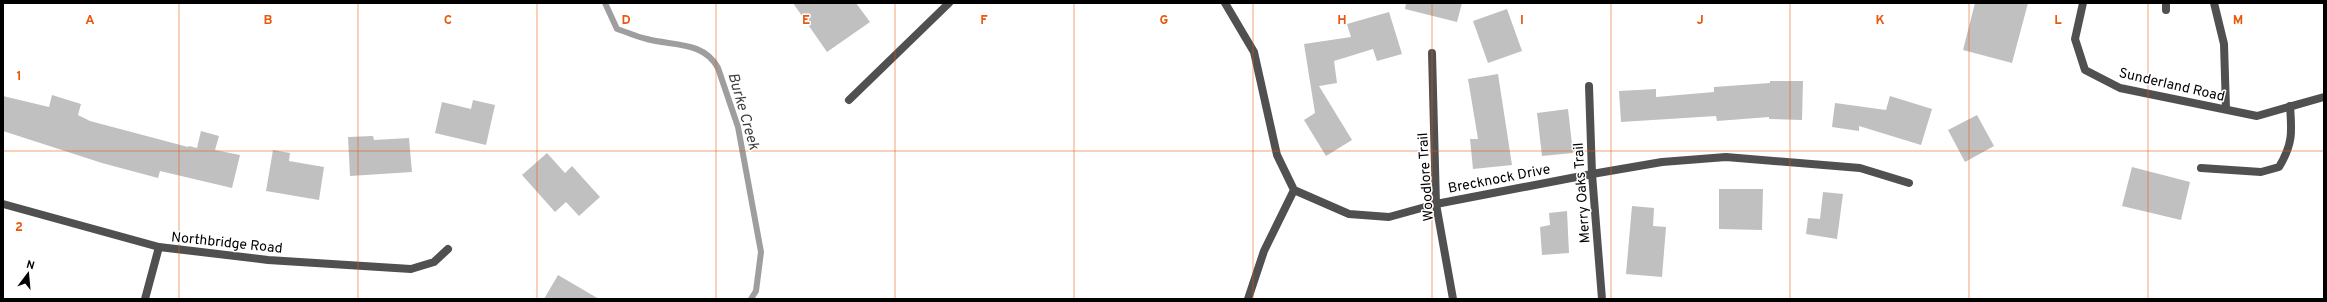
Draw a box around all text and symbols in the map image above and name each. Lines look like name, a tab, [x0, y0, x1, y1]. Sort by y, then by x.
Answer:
text: A	[85, 13, 95, 29]
text: B	[264, 13, 273, 29]
text: C	[444, 13, 452, 29]
text: D	[621, 13, 631, 29]
text: E	[802, 13, 810, 29]
text: F	[980, 13, 988, 29]
text: G	[1160, 13, 1169, 29]
text: H	[1337, 13, 1347, 29]
text: I	[1520, 13, 1524, 29]
text: J	[1696, 13, 1704, 29]
text: K	[1875, 13, 1885, 29]
text: L	[2054, 13, 2062, 29]
text: M	[2233, 13, 2243, 29]
street label: Sunderland Road	[2117, 65, 2226, 106]
text: 1	[16, 69, 22, 85]
water label: Burke Creek	[723, 71, 763, 153]
street label: Woodlore Trail	[1415, 132, 1438, 222]
street label: Merry Oaks Trail	[1570, 142, 1595, 244]
street label: Brecknock Drive	[1447, 161, 1552, 198]
text: 2	[15, 220, 23, 236]
street label: Northbridge Road	[170, 229, 283, 258]
north arrow	[8, 254, 48, 294]
text: N	[25, 258, 36, 273]

